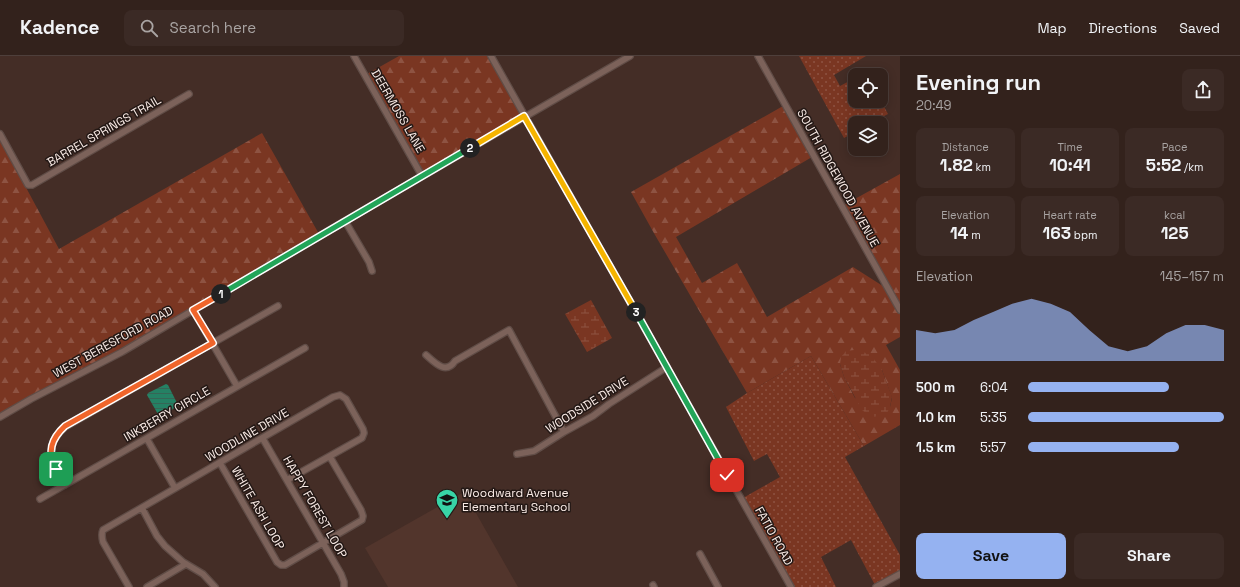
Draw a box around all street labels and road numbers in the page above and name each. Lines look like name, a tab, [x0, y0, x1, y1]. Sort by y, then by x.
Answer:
street label: DEERMOSS LANE	[368, 66, 429, 156]
street label: BARREL SPRINGS TRAIL	[44, 91, 164, 170]
street label: SOUTH RIDGEWOOD AVENUE	[793, 106, 883, 250]
street label: WEST BERESFORD ROAD	[50, 302, 176, 382]
street label: WOODSIDE DRIVE	[543, 373, 632, 437]
street label: INKBERRY CIRCLE	[121, 383, 213, 445]
street label: WOODLINE DRIVE	[202, 404, 292, 465]
street label: HAPPY FOREST LOOP	[279, 453, 351, 561]
street label: WHITE ASH LOOP	[228, 464, 288, 552]
street label: FATIO ROAD	[751, 504, 797, 568]

